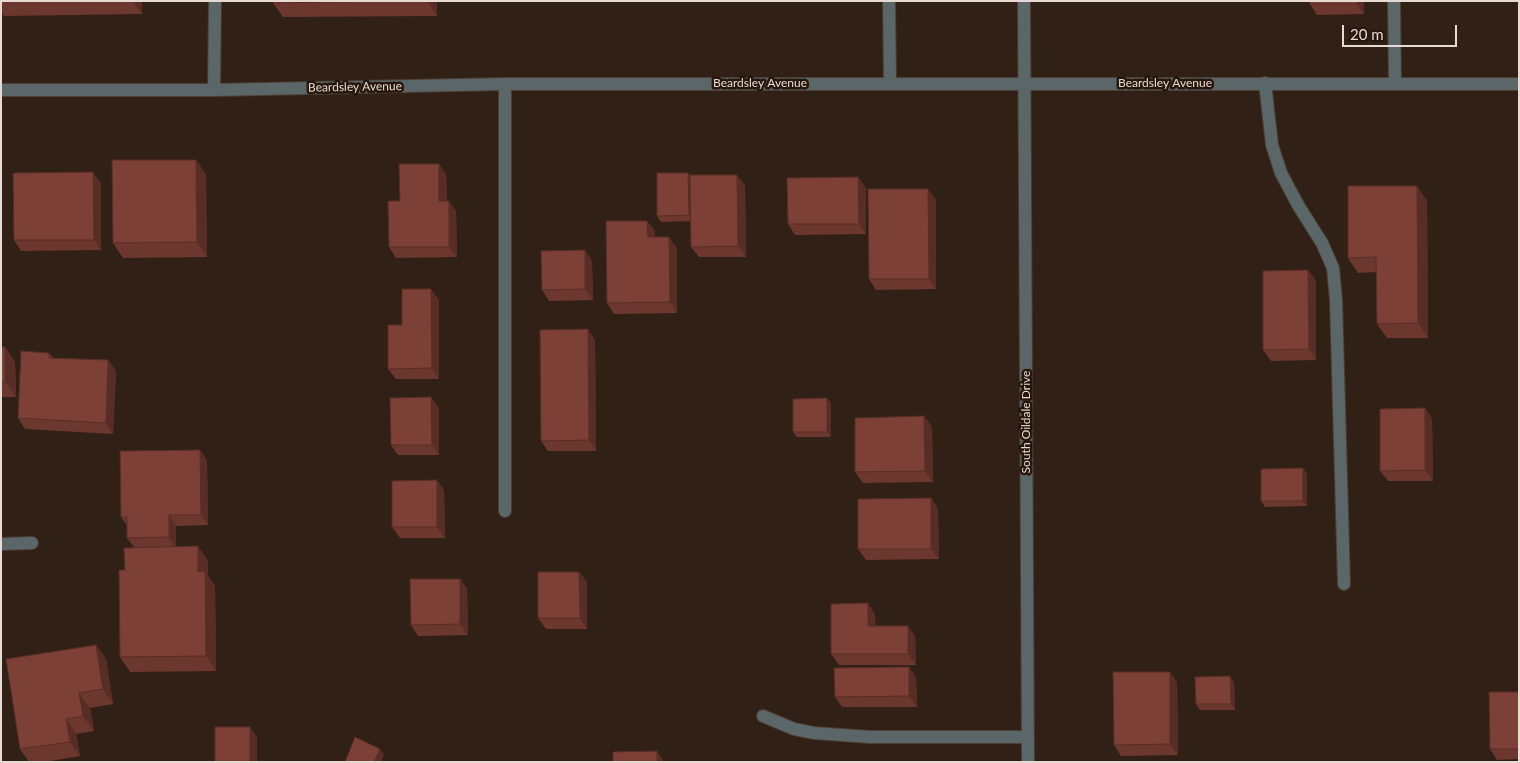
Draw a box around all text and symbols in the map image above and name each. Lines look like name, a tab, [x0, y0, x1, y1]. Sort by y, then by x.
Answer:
scale bar	[1345, 15, 1460, 47]
text: 20 m	[1350, 25, 1384, 43]
street label: Beardsley Avenue	[713, 76, 807, 90]
street label: Beardsley Avenue	[1118, 76, 1212, 90]
street label: Beardsley Avenue	[308, 79, 402, 95]
street label: South Oildale Drive	[1019, 371, 1033, 473]

